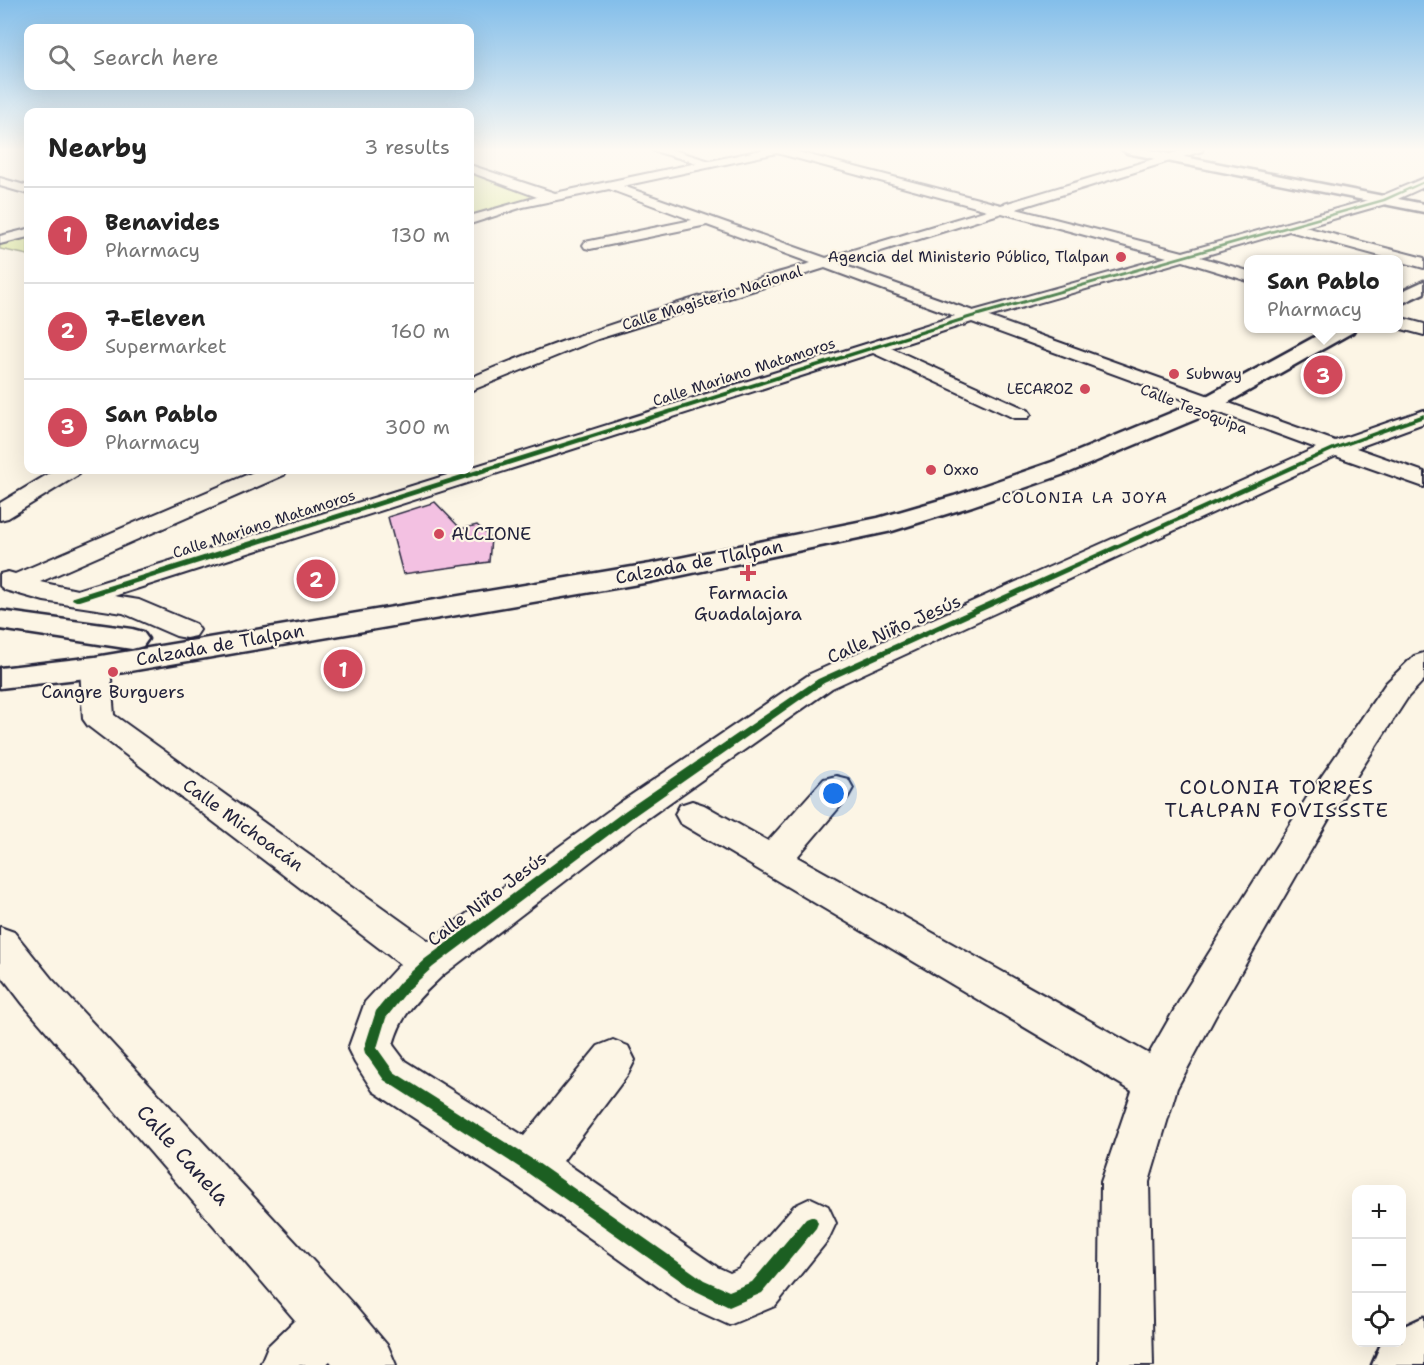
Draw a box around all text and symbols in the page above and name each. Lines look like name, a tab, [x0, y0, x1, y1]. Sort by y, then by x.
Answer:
search box	[24, 24, 474, 90]
icon: search	[45, 41, 78, 74]
text: Search here	[93, 43, 219, 72]
text: Nearby	[48, 130, 147, 165]
text: 3 results	[364, 134, 450, 160]
text: Benavides	[105, 208, 220, 237]
text: 1	[63, 222, 72, 248]
text: 130 m	[391, 222, 450, 248]
text: Pharmacy	[105, 237, 200, 263]
place label: Agencia del Ministerio Público, Tlalpan	[828, 247, 1109, 267]
marker: Agencia del Ministerio Público, Tlalpan	[1114, 250, 1128, 264]
popup	[1244, 255, 1403, 333]
street label: Calle Magisterio Nacional	[620, 261, 805, 335]
text: San Pablo	[1267, 267, 1380, 296]
text: Pharmacy	[1267, 296, 1362, 322]
text: 7-Eleven	[105, 304, 205, 333]
text: 2	[61, 318, 75, 344]
text: 160 m	[391, 318, 450, 344]
text: Supermarket	[105, 333, 227, 359]
street label: Calle Mariano Matamoros	[650, 333, 838, 411]
pin: 3	[1304, 352, 1342, 398]
place label: Subway	[1186, 364, 1242, 384]
marker: Subway	[1167, 367, 1181, 381]
place label: LECAROZ	[1007, 379, 1073, 399]
street label: Calle Tezoquipa	[1138, 379, 1251, 439]
marker: LECAROZ	[1078, 382, 1092, 396]
text: San Pablo	[105, 400, 218, 429]
text: 3	[61, 414, 75, 440]
text: 300 m	[384, 414, 450, 440]
text: Pharmacy	[105, 429, 200, 455]
place label: Oxxo	[943, 460, 979, 480]
marker: Oxxo	[924, 463, 938, 477]
street label: Calle Mariano Matamoros	[170, 485, 358, 563]
district label: COLONIA LA JOYA	[1002, 487, 1168, 508]
place label: ALCIONE	[451, 522, 531, 546]
marker: ALCIONE	[432, 527, 446, 541]
street label: Calzada de Tlalpan	[613, 534, 785, 590]
pin: 2	[296, 556, 336, 602]
marker: Farmacia Guadalajara	[741, 566, 755, 580]
place label: Farmacia Guadalajara	[694, 581, 802, 626]
street label: Calle Niño Jesús	[824, 589, 964, 669]
street label: Calzada de Tlalpan	[134, 618, 306, 672]
pin: 1	[324, 646, 362, 692]
marker: Cangre Burguers	[106, 665, 120, 679]
place label: Cangre Burguers	[41, 680, 185, 704]
street label: Calle Michoacán	[178, 773, 308, 877]
district label: COLONIA TORRES TLALPAN FOVISSSTE	[1165, 774, 1389, 823]
your location	[819, 779, 848, 808]
street label: Calle Niño Jesús	[422, 846, 552, 952]
street label: Calle Canela	[130, 1099, 236, 1211]
map controls	[1352, 1185, 1406, 1347]
button: +	[1352, 1185, 1406, 1239]
button: −	[1352, 1239, 1406, 1293]
button: locate	[1352, 1293, 1406, 1347]

